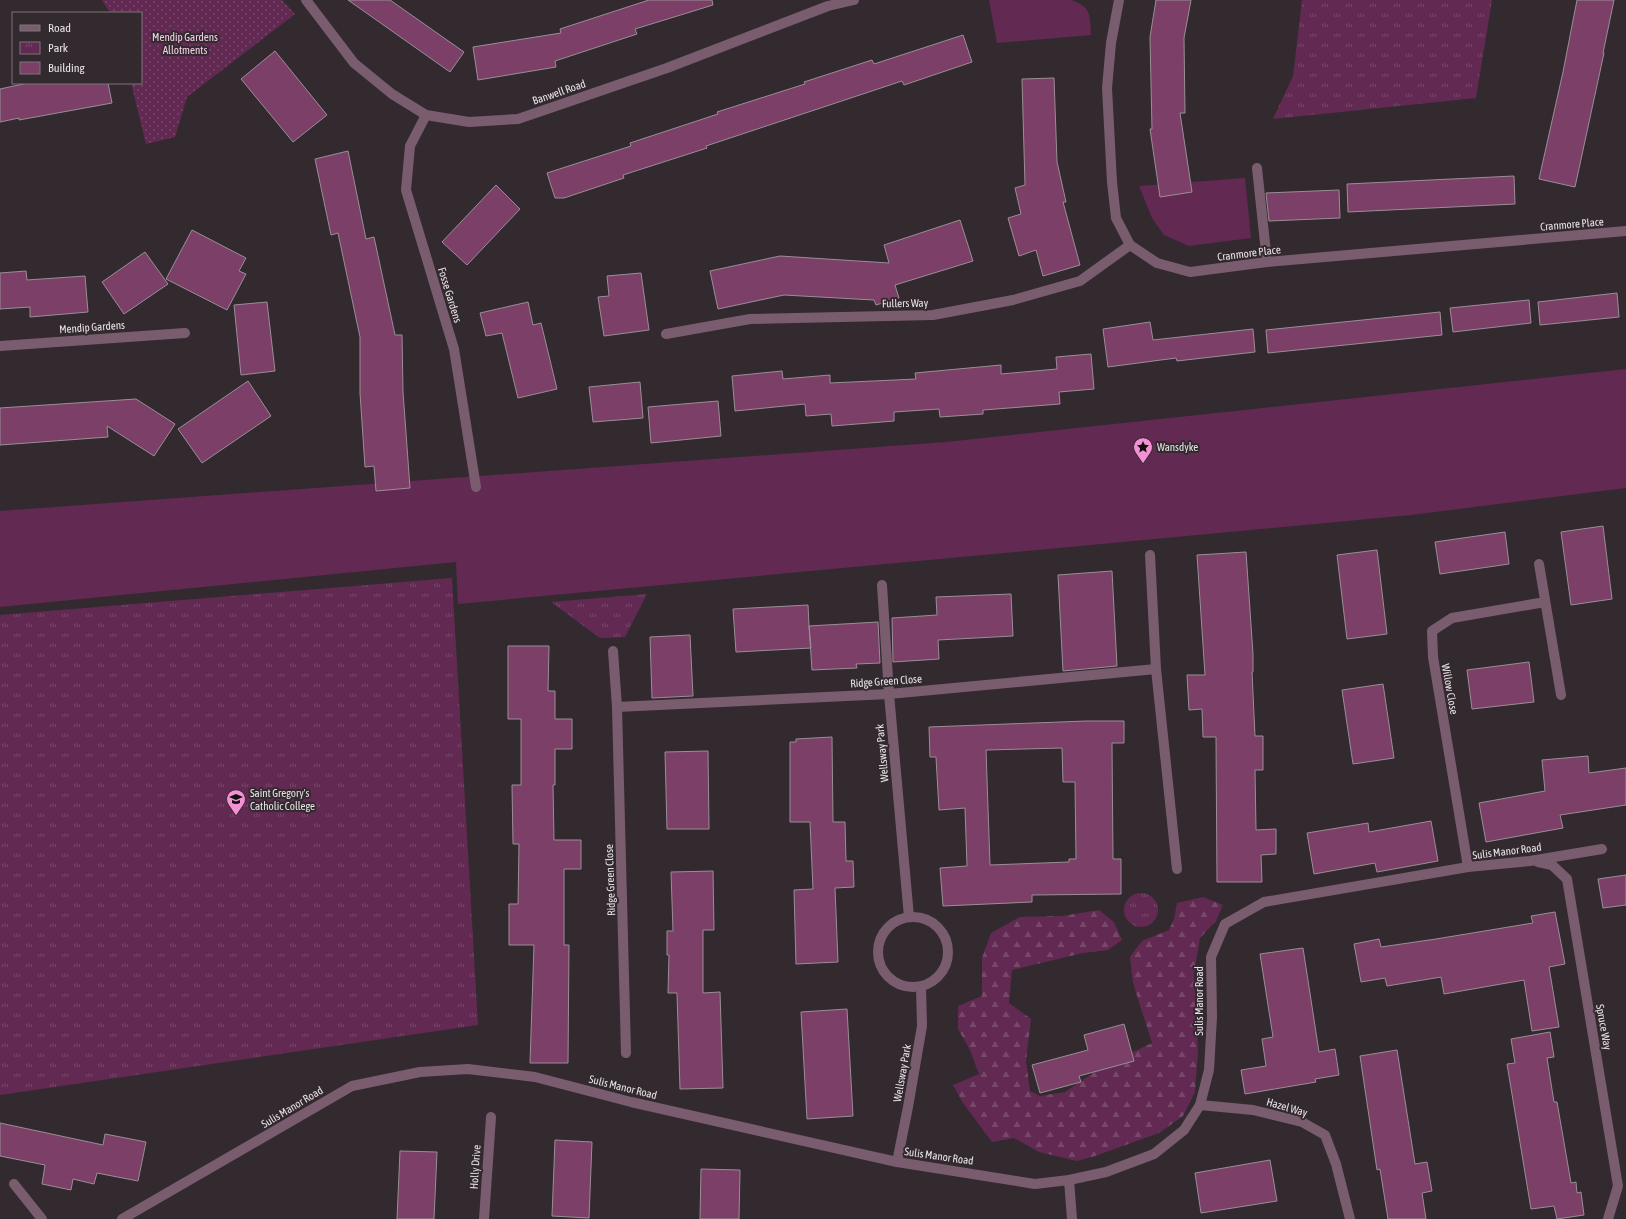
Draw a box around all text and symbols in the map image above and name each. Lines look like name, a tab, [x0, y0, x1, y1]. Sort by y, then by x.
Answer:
legend	[12, 12, 142, 84]
text: Road	[48, 21, 71, 35]
park label: Mendip Gardens Allotments	[152, 31, 218, 56]
text: Park	[48, 41, 69, 55]
text: Building	[48, 61, 86, 75]
street label: Banwell Road	[531, 77, 587, 107]
street label: Cranmore Place	[1540, 215, 1604, 233]
street label: Cranmore Place	[1217, 243, 1281, 263]
street label: Fosse Gardens	[436, 266, 464, 324]
street label: Fullers Way	[882, 297, 929, 309]
street label: Mendip Gardens	[59, 319, 125, 335]
place icon: Wansdyke	[1132, 436, 1154, 464]
place label: Wansdyke	[1157, 441, 1198, 453]
street label: Willow Close	[1440, 663, 1460, 715]
street label: Ridge Green Close	[850, 673, 922, 689]
street label: Wellsway Park	[873, 723, 891, 783]
place label: Saint Gregory's Catholic College	[250, 787, 315, 812]
school or university icon: Saint Gregory's Catholic College	[225, 788, 247, 816]
street label: Sulis Manor Road	[1472, 841, 1542, 861]
street label: Ridge Green Close	[603, 844, 617, 916]
street label: Sulis Manor Road	[1193, 966, 1205, 1036]
street label: Spruce Way	[1594, 1003, 1614, 1051]
street label: Wellsway Park	[891, 1043, 913, 1103]
street label: Sulis Manor Road	[588, 1073, 658, 1101]
street label: Sulis Manor Road	[259, 1084, 325, 1130]
street label: Hazel Way	[1265, 1095, 1309, 1119]
street label: Holly Drive	[467, 1144, 483, 1190]
street label: Sulis Manor Road	[904, 1145, 974, 1167]

